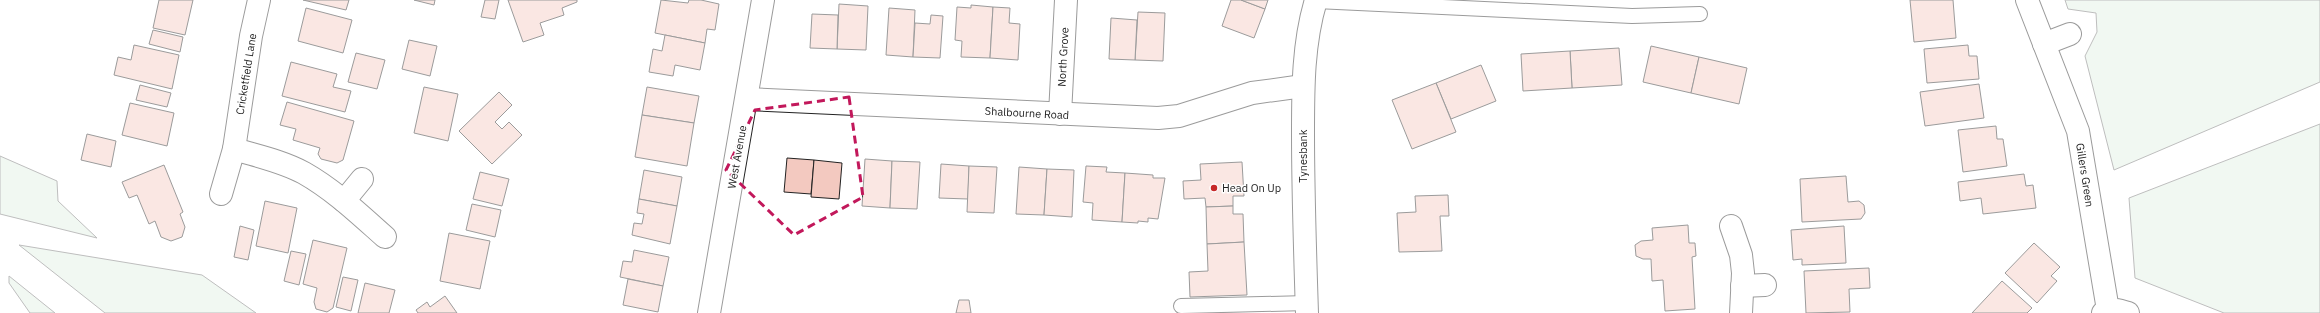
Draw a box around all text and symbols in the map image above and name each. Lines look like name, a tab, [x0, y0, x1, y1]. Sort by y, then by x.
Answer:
street label: North Grove	[1054, 27, 1072, 87]
street label: Cricketfield Lane	[233, 32, 259, 116]
street label: Shalbourne Road	[984, 104, 1070, 122]
street label: West Avenue	[725, 124, 749, 190]
street label: Tynesbank	[1296, 129, 1310, 183]
street label: Gillers Green	[2073, 142, 2097, 208]
place label: Head On Up	[1222, 181, 1281, 195]
marker: Head On Up	[1209, 183, 1219, 193]

